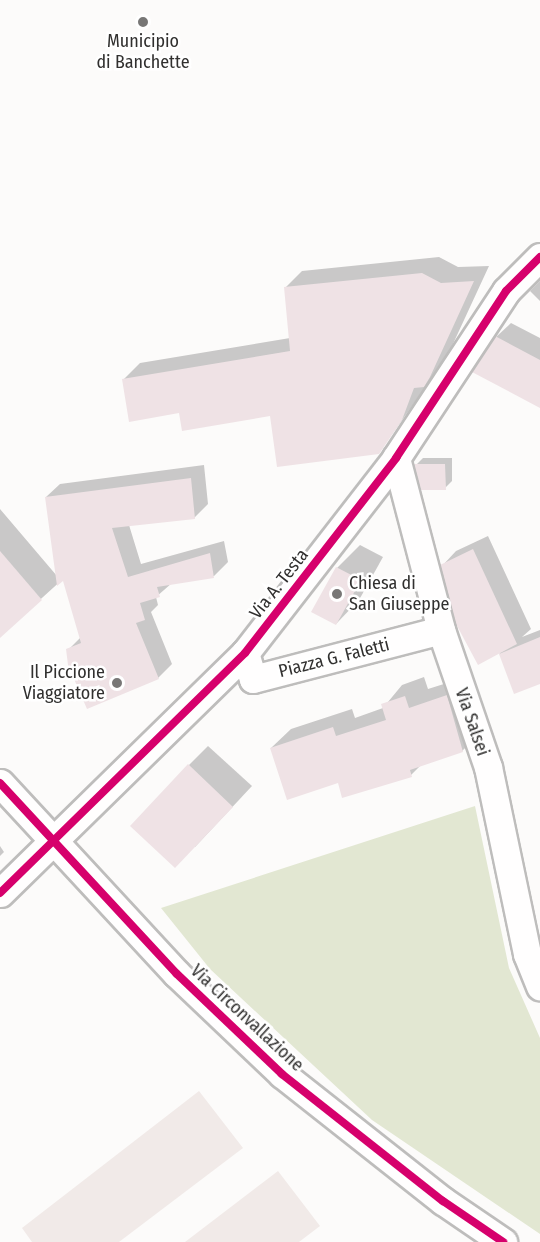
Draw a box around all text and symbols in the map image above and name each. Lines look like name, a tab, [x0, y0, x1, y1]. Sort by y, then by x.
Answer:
marker: Municipio di Banchette	[136, 15, 150, 29]
place label: Municipio di Banchette	[96, 31, 190, 74]
street label: Via A. Testa	[245, 545, 313, 623]
place label: Chiesa di San Giuseppe	[349, 573, 449, 616]
marker: Chiesa di San Giuseppe	[330, 587, 344, 601]
street label: Piazza G. Faletti	[276, 634, 392, 682]
place label: Il Piccione Viaggiatore	[23, 662, 105, 704]
marker: Il Piccione Viaggiatore	[110, 676, 124, 690]
street label: Via Salsei	[450, 685, 494, 759]
street label: Via Circonvallazione	[186, 960, 308, 1076]

